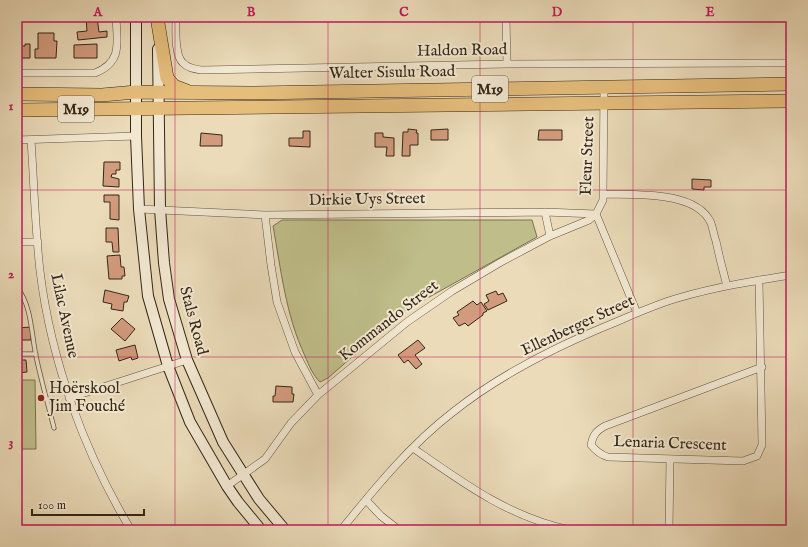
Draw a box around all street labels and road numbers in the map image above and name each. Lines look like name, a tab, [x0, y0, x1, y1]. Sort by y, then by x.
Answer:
street label: Haldon Road	[417, 40, 508, 62]
street label: Walter Sisulu Road	[329, 62, 456, 84]
road number: M19	[472, 76, 508, 102]
road number: M19	[58, 96, 94, 122]
street label: Fleur Street	[577, 116, 599, 196]
street label: Dirkie Uys Street	[309, 189, 426, 211]
street label: Lilac Avenue	[45, 272, 83, 360]
street label: Kommando Street	[335, 276, 443, 366]
street label: Stals Road	[174, 284, 212, 358]
street label: Ellenberger Street	[518, 291, 638, 361]
street label: Lenaria Crescent	[613, 432, 727, 456]

